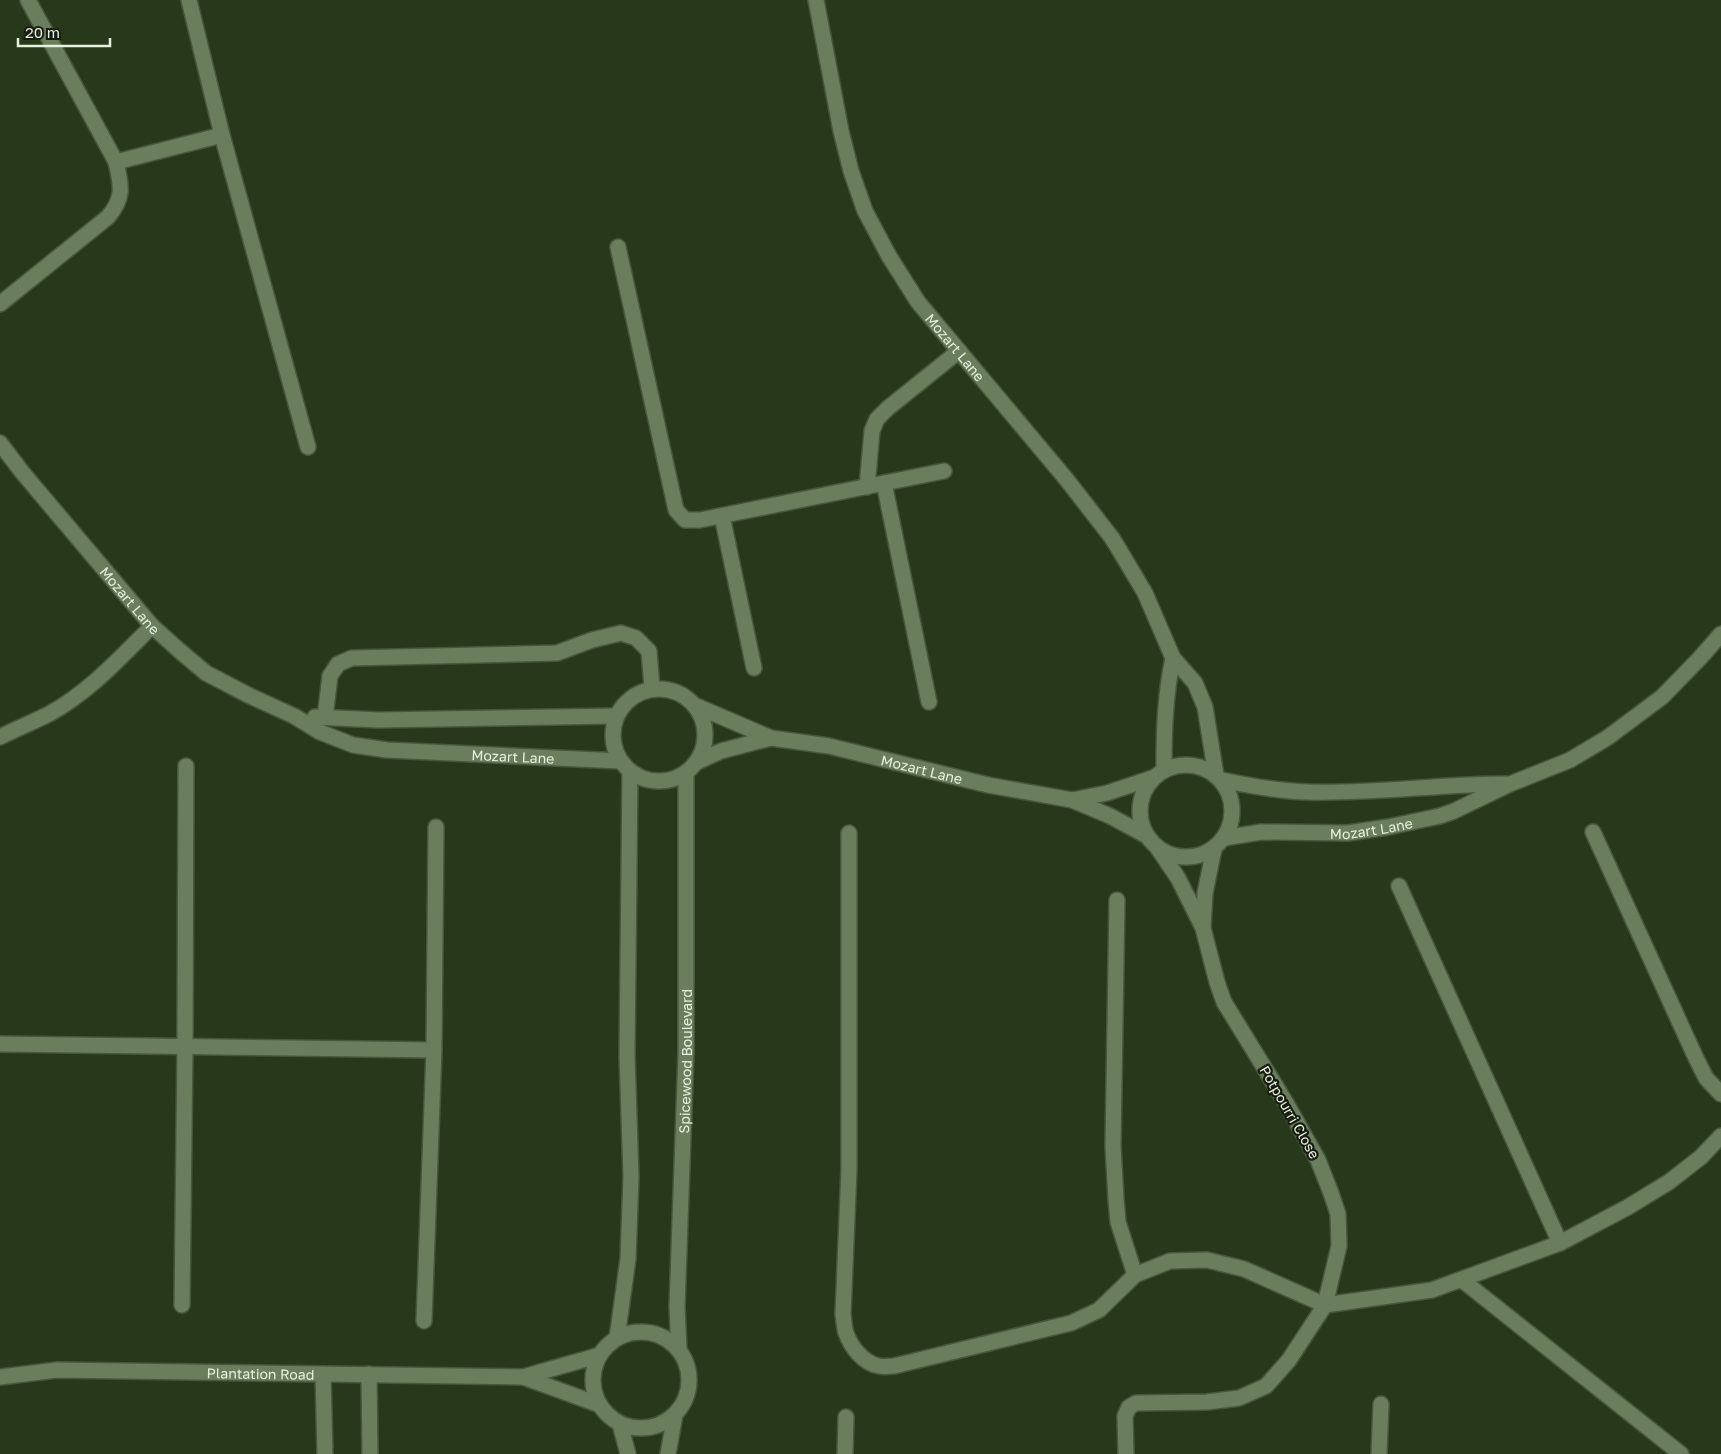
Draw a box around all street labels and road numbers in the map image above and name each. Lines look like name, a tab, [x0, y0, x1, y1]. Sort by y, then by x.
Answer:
street label: Mozart Lane	[922, 310, 989, 384]
street label: Mozart Lane	[97, 563, 163, 637]
street label: Mozart Lane	[471, 745, 555, 766]
street label: Mozart Lane	[880, 751, 964, 787]
street label: Mozart Lane	[1330, 814, 1414, 842]
street label: Spicewood Boulevard	[675, 989, 695, 1134]
street label: Potpourri Close	[1257, 1063, 1323, 1161]
street label: Plantation Road	[207, 1364, 315, 1382]

